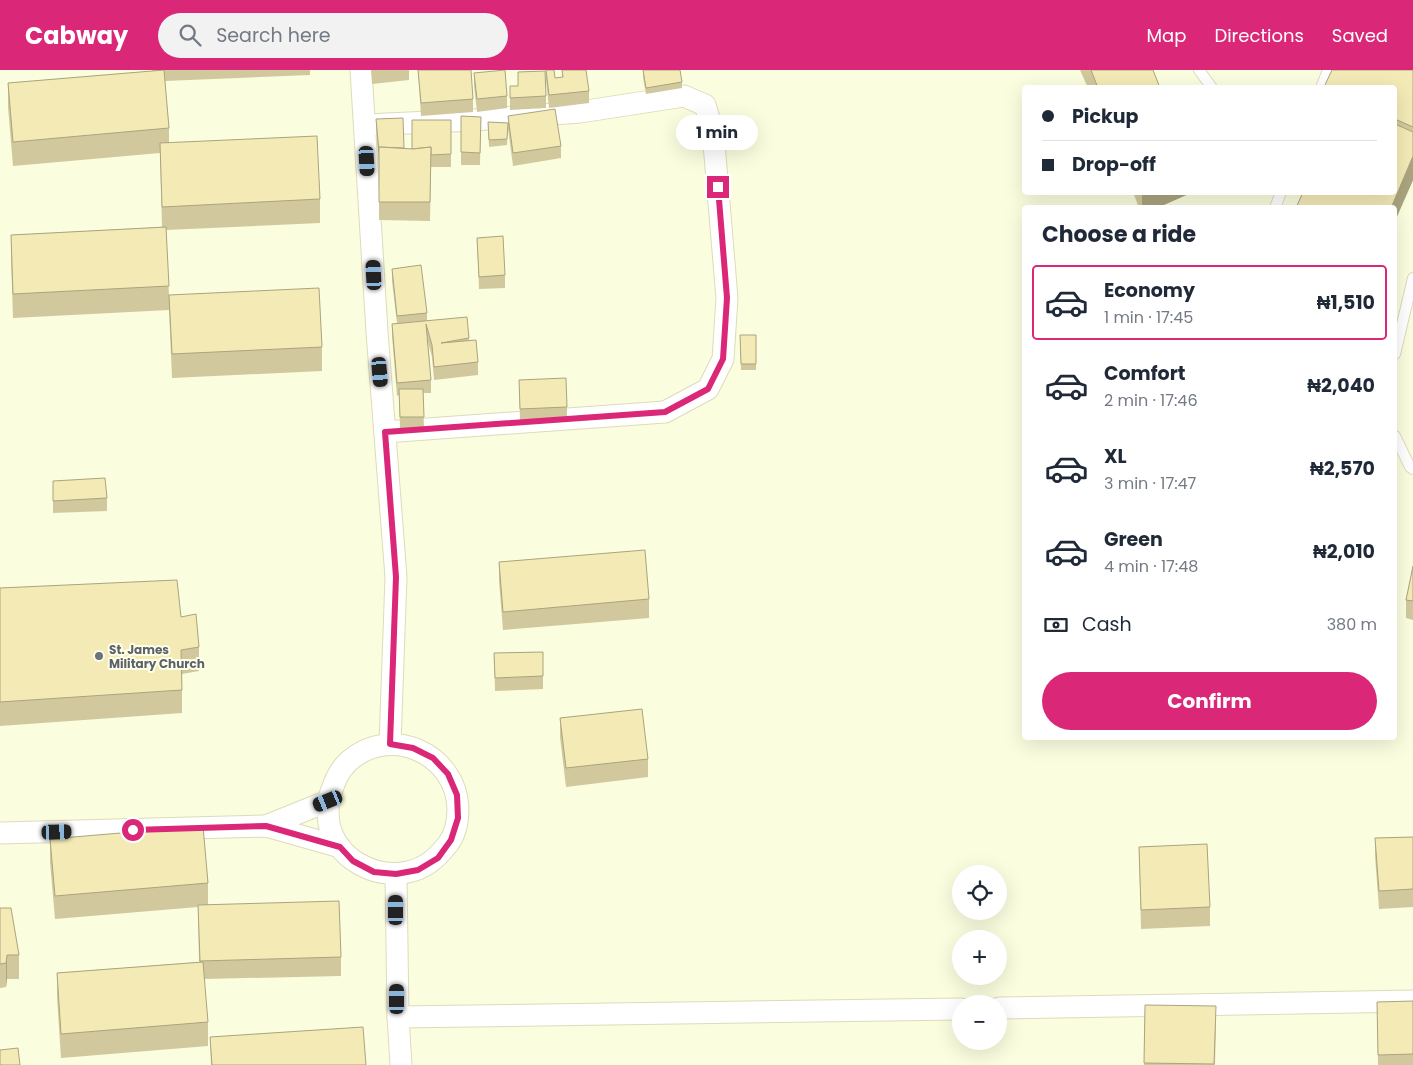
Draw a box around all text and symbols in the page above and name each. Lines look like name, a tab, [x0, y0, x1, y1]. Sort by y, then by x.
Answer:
search box	[158, 13, 508, 58]
text: Cabway	[25, 19, 128, 52]
icon: search	[176, 21, 204, 49]
text: Search here	[216, 22, 331, 49]
text: Map	[1147, 23, 1186, 48]
text: Directions	[1214, 23, 1304, 48]
text: Saved	[1332, 23, 1388, 48]
text: Pickup	[1072, 103, 1138, 130]
callout: 1 min	[677, 114, 759, 150]
text: 1 min	[696, 121, 738, 144]
car	[358, 146, 375, 176]
text: Drop-off	[1072, 151, 1156, 178]
route end	[707, 176, 729, 198]
text: Choose a ride	[1042, 219, 1196, 250]
car	[365, 260, 382, 290]
text: Economy	[1104, 277, 1195, 304]
icon: car	[1044, 280, 1089, 325]
text: ₦1,510	[1317, 289, 1375, 316]
text: 1 min · 17:45	[1104, 306, 1193, 329]
car	[371, 356, 388, 388]
text: Comfort	[1104, 360, 1186, 387]
icon: car	[1044, 363, 1089, 408]
text: ₦2,040	[1307, 372, 1375, 399]
text: 2 min · 17:46	[1104, 389, 1198, 412]
text: XL	[1104, 443, 1127, 470]
icon: car	[1044, 446, 1089, 491]
text: ₦2,570	[1310, 455, 1375, 482]
text: 3 min · 17:47	[1104, 472, 1196, 495]
text: Green	[1104, 526, 1163, 553]
icon: car	[1044, 529, 1089, 574]
text: ₦2,010	[1313, 538, 1375, 565]
text: 4 min · 17:48	[1104, 555, 1198, 578]
icon: cash	[1042, 611, 1070, 639]
text: Cash	[1082, 611, 1132, 638]
text: 380 m	[1327, 613, 1377, 636]
place label: St. James Military Church	[109, 641, 205, 672]
marker: St. James Military Church	[93, 650, 105, 662]
button: Confirm	[1042, 672, 1377, 730]
car	[311, 788, 344, 814]
route start	[122, 819, 144, 841]
car	[41, 824, 72, 840]
map controls	[952, 865, 1007, 1050]
button: locate	[952, 865, 1007, 920]
car	[388, 895, 403, 925]
button: +	[952, 930, 1007, 985]
car	[389, 984, 404, 1014]
button: −	[952, 995, 1007, 1050]

